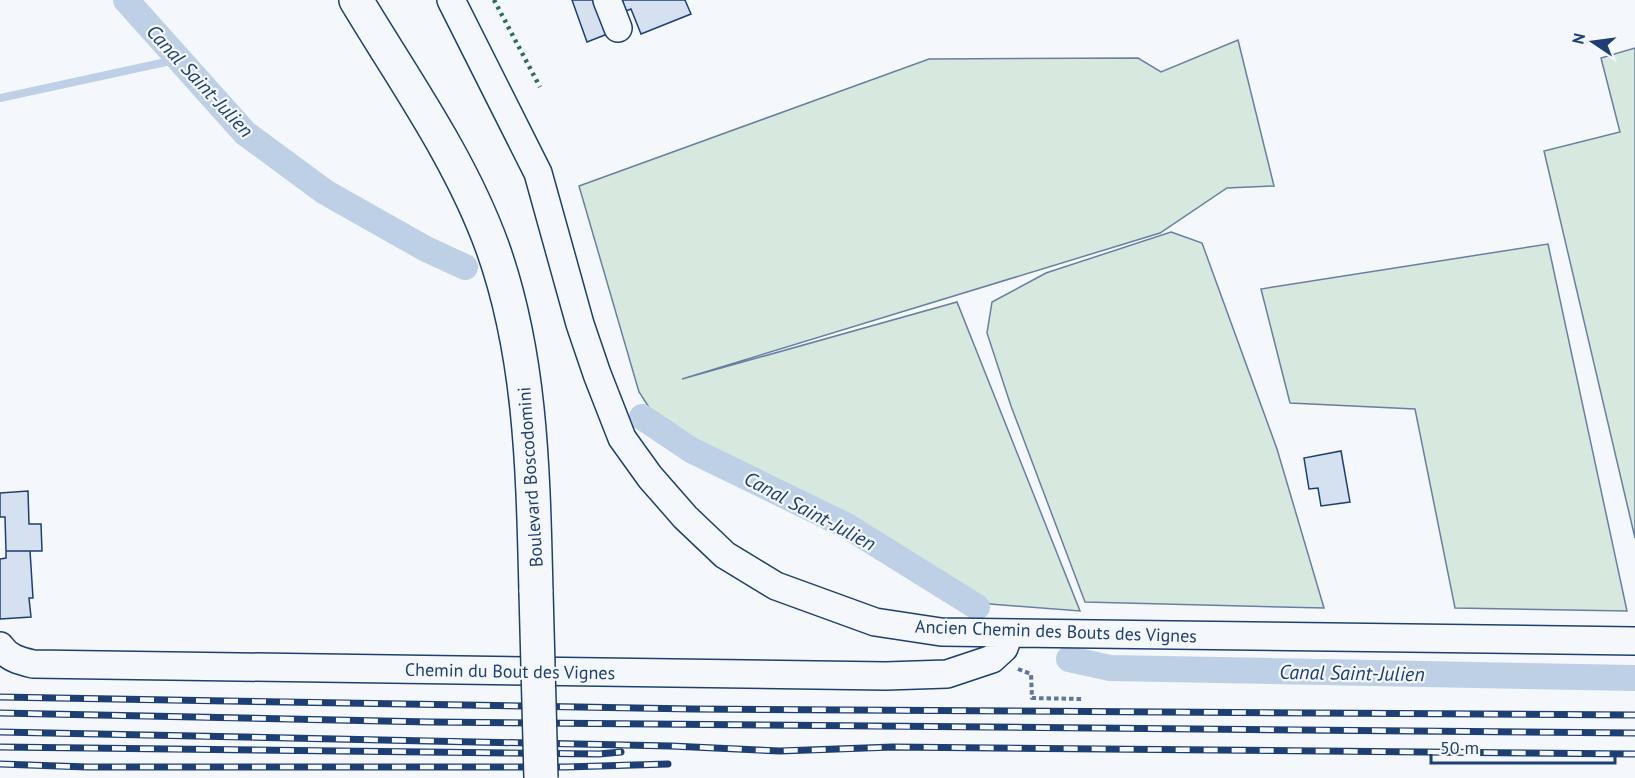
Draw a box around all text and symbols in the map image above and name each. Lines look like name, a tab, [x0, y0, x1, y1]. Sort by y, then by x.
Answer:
north arrow	[1563, 12, 1623, 72]
water label: Canal Saint-Julien	[141, 19, 259, 143]
text: N	[1567, 31, 1589, 46]
street label: Boulevard Boscodomini	[512, 386, 548, 568]
water label: Canal Saint-Julien	[740, 465, 880, 557]
street label: Ancien Chemin des Bouts des Vignes	[915, 615, 1197, 647]
street label: Chemin du Bout des Vignes	[405, 658, 615, 684]
water label: Canal Saint-Julien	[1279, 659, 1425, 687]
scale bar	[1431, 727, 1616, 765]
text: 50 m	[1440, 736, 1479, 759]

